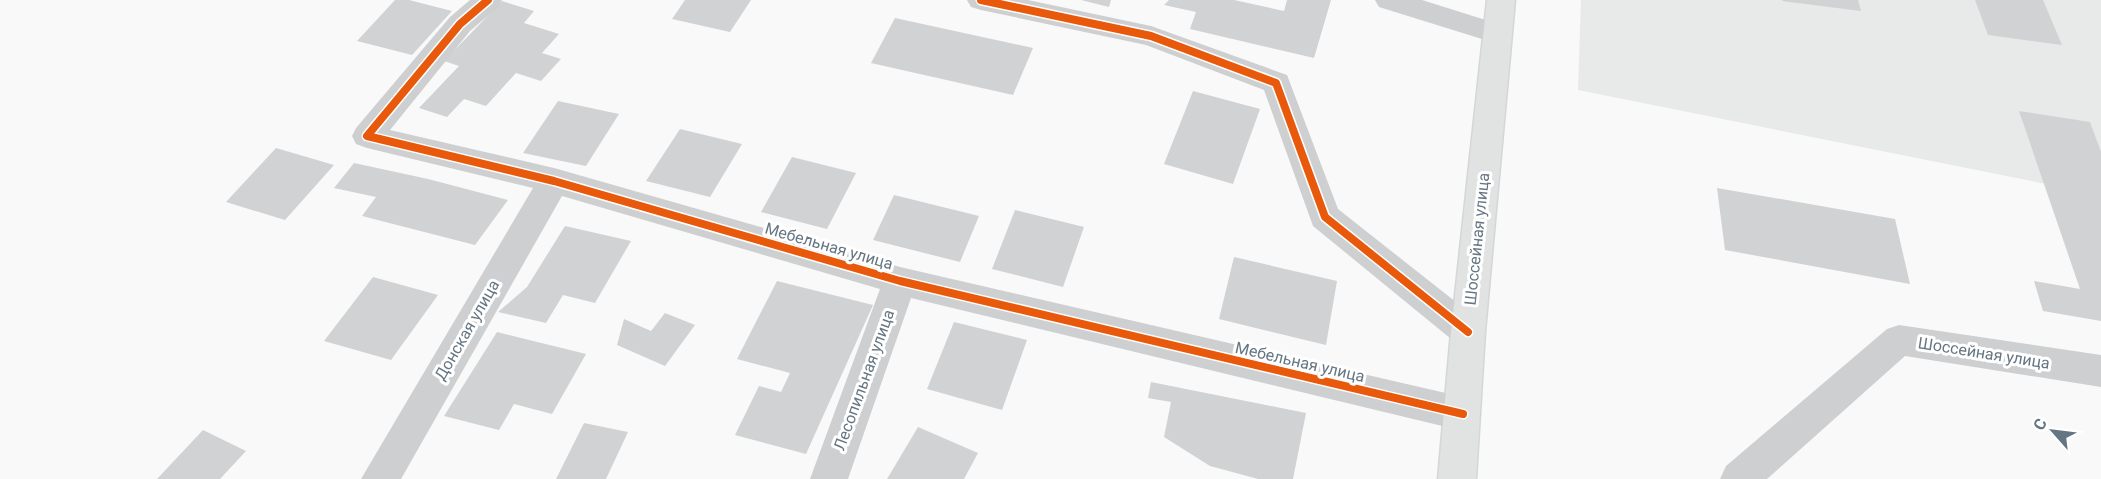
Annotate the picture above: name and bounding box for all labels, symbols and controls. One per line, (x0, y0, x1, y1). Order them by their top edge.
street label: Шоссейная улица (1461, 172, 1493, 306)
street label: Мебельная улица (763, 219, 895, 273)
street label: Донская улица (431, 276, 503, 384)
street label: Лесопильная улица (830, 307, 898, 453)
street label: Шоссейная улица (1917, 333, 2051, 373)
street label: Мебельная улица (1233, 338, 1367, 386)
north arrow (2023, 401, 2083, 461)
text: С (2029, 415, 2051, 433)

